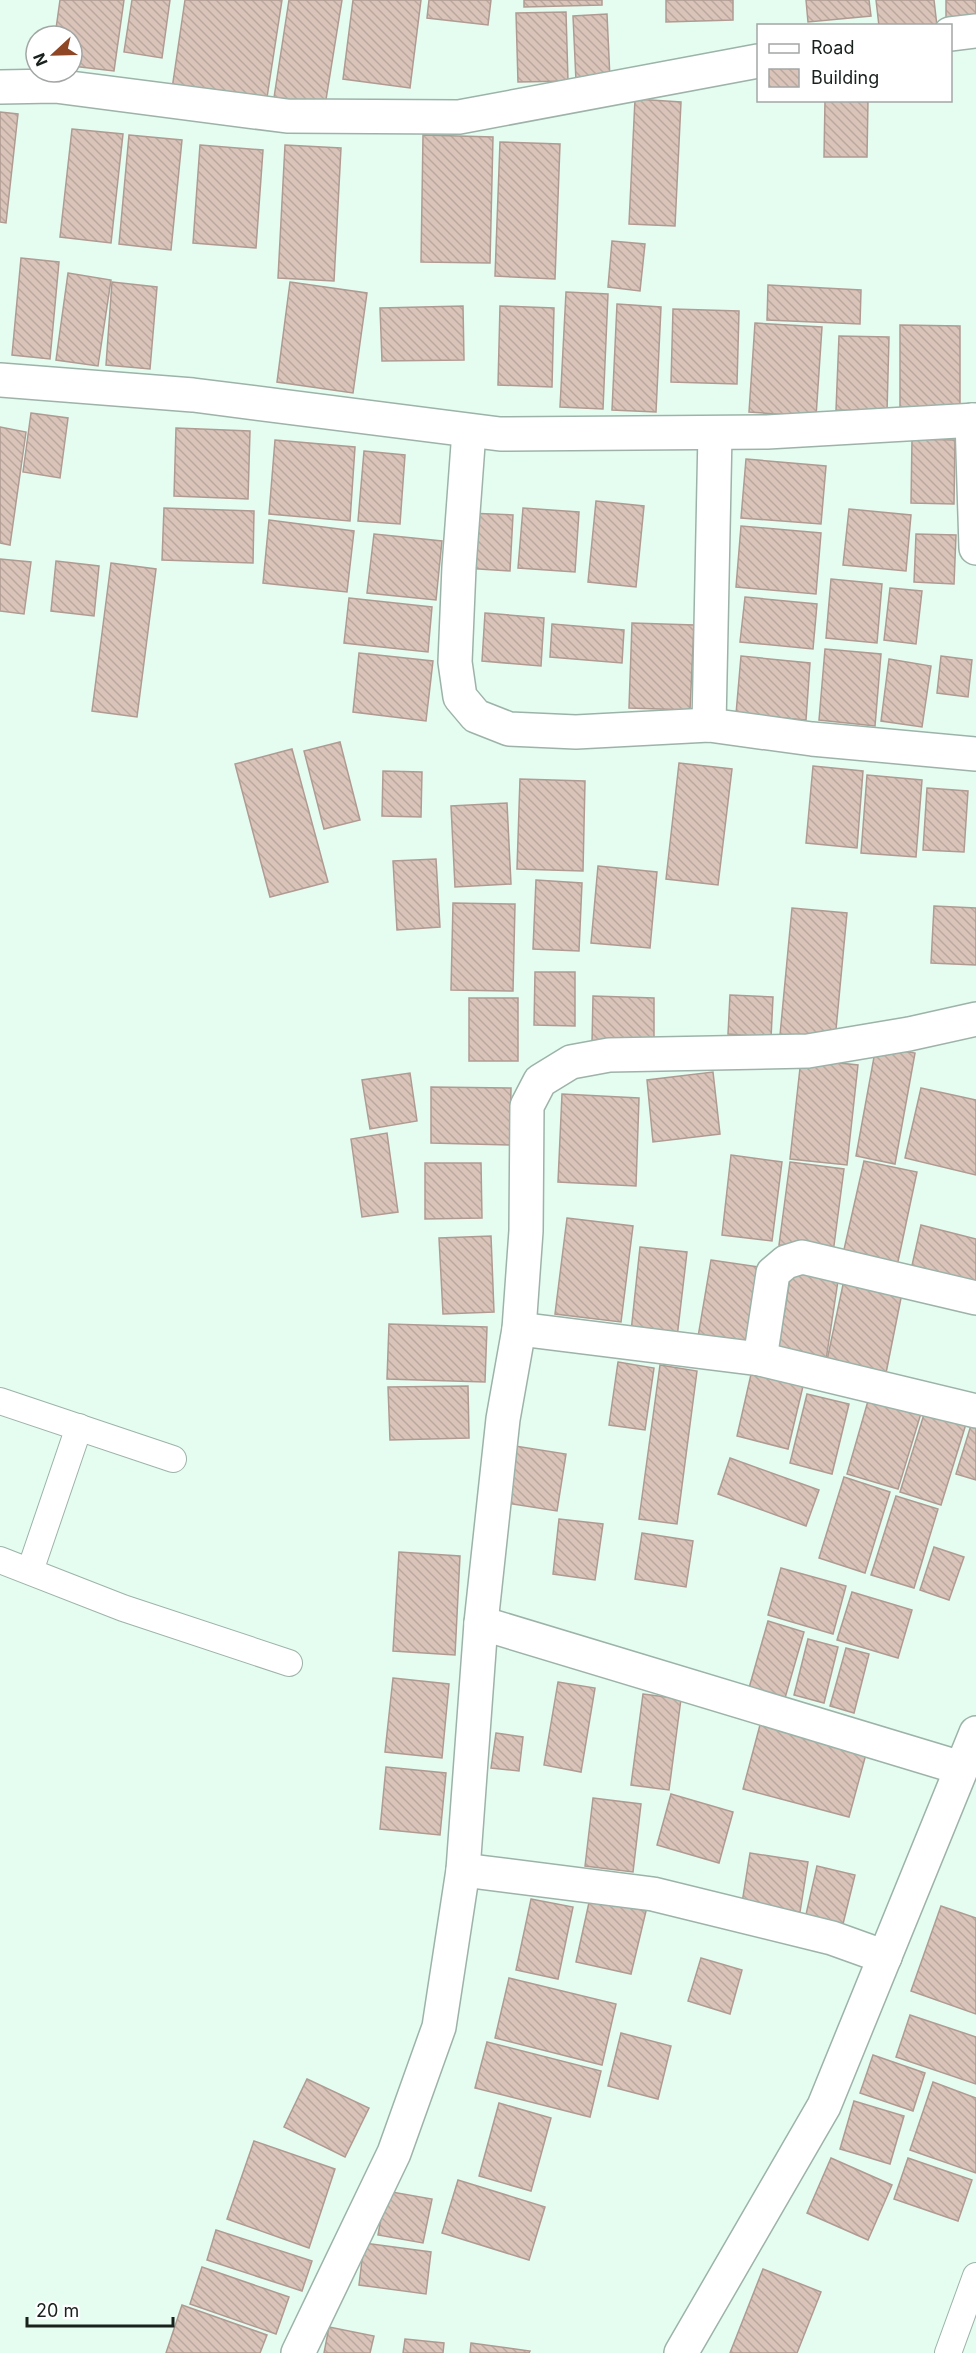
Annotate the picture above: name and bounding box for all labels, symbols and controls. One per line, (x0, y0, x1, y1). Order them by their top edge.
north arrow (24, 24, 84, 84)
legend (757, 24, 952, 102)
text: Road (811, 37, 854, 58)
text: N (29, 50, 52, 69)
text: Building (811, 67, 879, 88)
scale bar (27, 2290, 172, 2328)
text: 20 m (36, 2300, 79, 2321)

